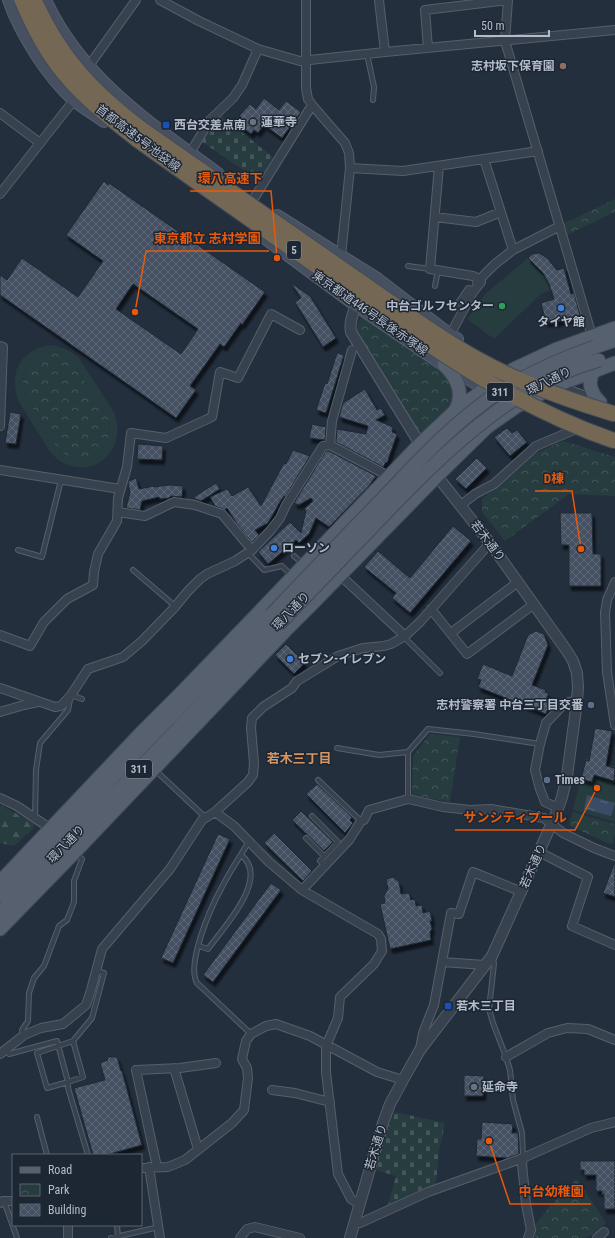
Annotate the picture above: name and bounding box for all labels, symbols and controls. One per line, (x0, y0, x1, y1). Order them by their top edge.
scale bar (475, 12, 549, 38)
text: 50 m (481, 19, 505, 33)
place label: 志村坂下保育園 (471, 59, 555, 73)
marker: 志村坂下保育園 (558, 61, 568, 71)
street label: 首都高速5号池袋線 (93, 102, 183, 174)
place label: 蓮華寺 (261, 115, 297, 129)
marker: 蓮華寺 (248, 117, 258, 127)
place label: 西台交差点南 (174, 118, 246, 132)
marker: 西台交差点南 (161, 120, 171, 130)
callout: 環八高速下 (190, 166, 271, 191)
text: 環八高速下 (197, 171, 263, 186)
callout: 東京都立 志村学園 (146, 226, 269, 251)
text: 東京都立 志村学園 (154, 231, 261, 246)
road number: 5 (287, 241, 301, 259)
street label: 東京都道446号長後赤塚線 (310, 268, 430, 358)
place label: 中台ゴルフセンター (386, 299, 494, 313)
marker: 中台ゴルフセンター (497, 301, 507, 311)
marker: タイヤ館 (556, 303, 566, 313)
place label: タイヤ館 (537, 315, 585, 329)
street label: 環八通り (524, 364, 574, 398)
road number: 311 (487, 383, 513, 401)
callout: D棟 (535, 466, 572, 491)
text: D棟 (544, 471, 564, 486)
street label: 若木通り (468, 518, 508, 564)
place label: ローソン (282, 541, 330, 555)
marker: ローソン (269, 543, 279, 553)
street label: 環八通り (269, 589, 313, 633)
place label: セブン-イレブン (298, 652, 386, 666)
marker: セブン-イレブン (285, 654, 295, 664)
place label: 志村警察署 中台三丁目交番 (436, 698, 584, 712)
marker: 志村警察署 中台三丁目交番 (586, 700, 596, 710)
district label: 若木三丁目 (266, 751, 332, 766)
road number: 311 (126, 760, 152, 778)
place label: Times (555, 773, 585, 787)
marker: Times (542, 775, 552, 785)
callout: サンシティプール (455, 805, 575, 830)
text: サンシティプール (463, 810, 567, 825)
street label: 環八通り (44, 822, 88, 866)
street label: 若木通り (517, 841, 549, 891)
place label: 若木三丁目 (456, 999, 516, 1013)
marker: 若木三丁目 (443, 1001, 453, 1011)
place label: 延命寺 (482, 1080, 518, 1094)
marker: 延命寺 (469, 1082, 479, 1092)
street label: 若木通り (362, 1122, 390, 1172)
legend (12, 1154, 142, 1226)
text: Road (48, 1163, 72, 1177)
callout: 中台幼稚園 (510, 1179, 591, 1204)
text: Park (48, 1183, 70, 1197)
text: 中台幼稚園 (518, 1184, 584, 1199)
text: Building (48, 1203, 86, 1217)

